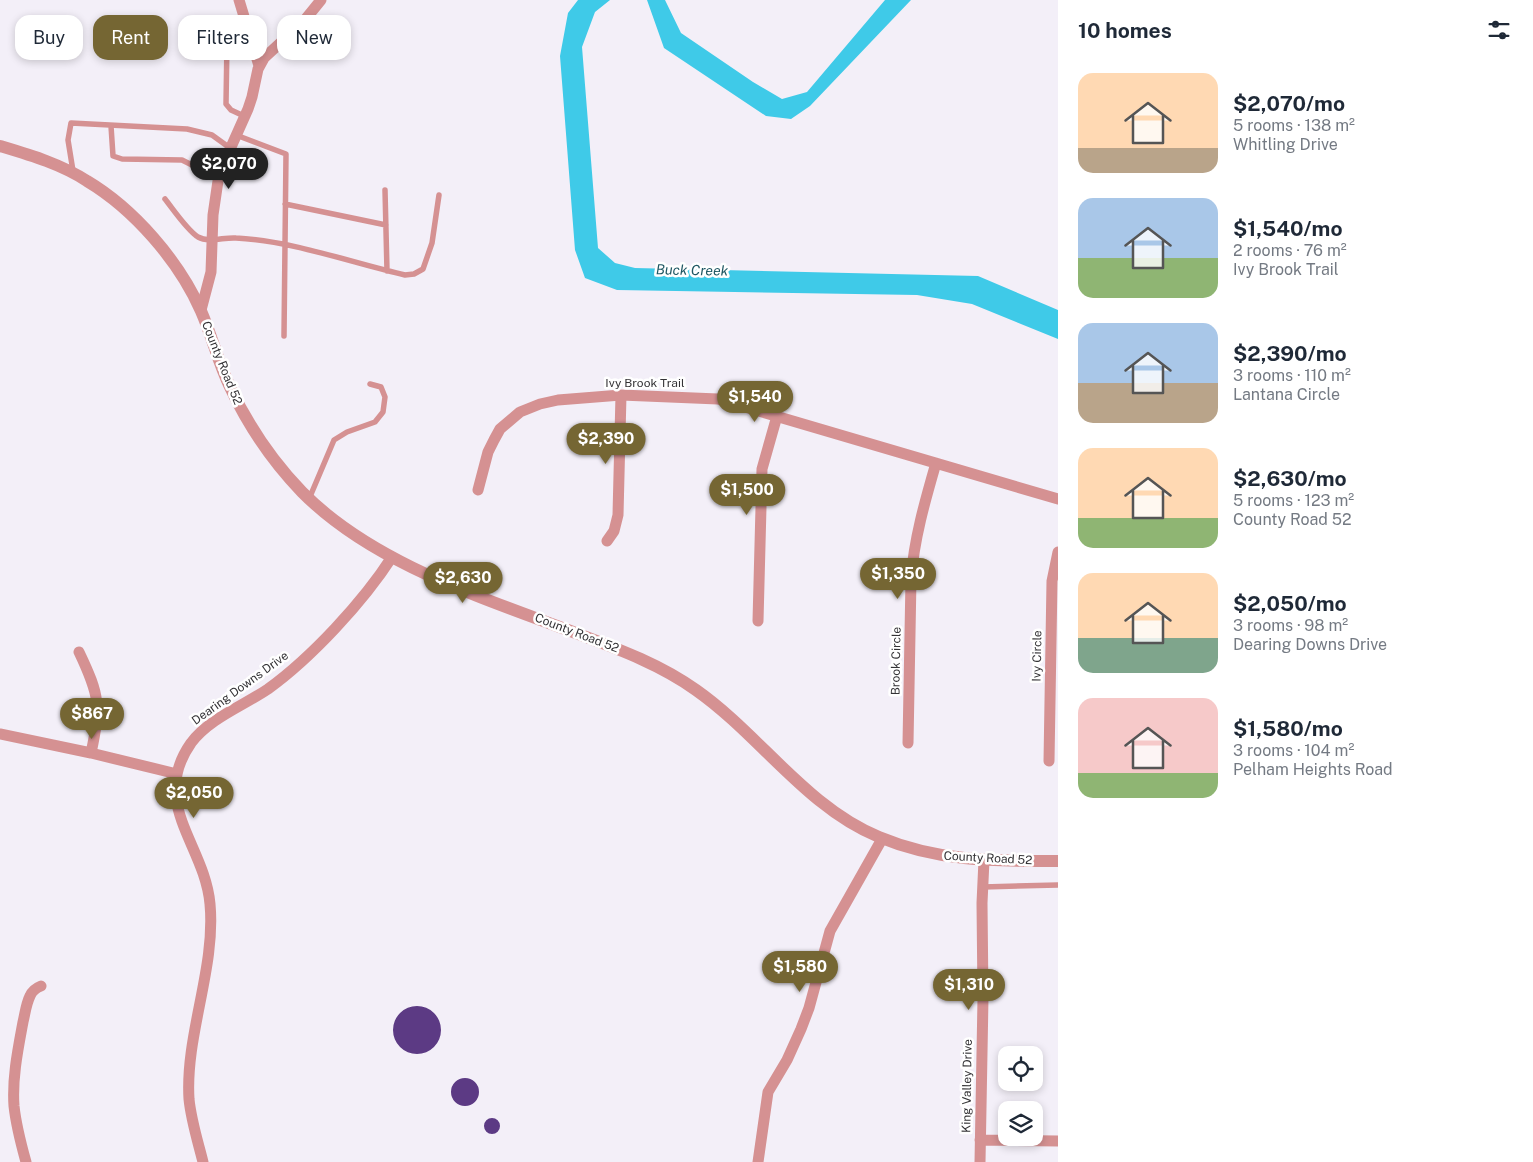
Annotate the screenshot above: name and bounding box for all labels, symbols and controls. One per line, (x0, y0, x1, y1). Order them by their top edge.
chip: Buy (15, 15, 83, 60)
chip: Rent (93, 15, 168, 60)
chip: Filters (178, 15, 267, 60)
chip: New (277, 15, 351, 60)
icon: filters (1485, 16, 1513, 44)
text: 10 homes (1078, 18, 1172, 43)
text: $2,070/mo (1233, 91, 1345, 116)
icon: home (1118, 93, 1178, 153)
text: 5 rooms · 138 m² (1233, 116, 1355, 135)
text: Whitling Drive (1233, 135, 1338, 154)
pin: $2,070 (188, 148, 270, 190)
text: $2,070 (201, 154, 257, 173)
text: $1,540/mo (1233, 216, 1342, 241)
icon: home (1118, 218, 1178, 278)
text: 2 rooms · 76 m² (1233, 241, 1347, 260)
text: Ivy Brook Trail (1233, 260, 1339, 279)
water label: Buck Creek (656, 261, 729, 279)
street label: County Road 52 (199, 319, 245, 407)
text: $2,390/mo (1233, 341, 1347, 366)
icon: home (1118, 343, 1178, 403)
text: 3 rooms · 110 m² (1233, 366, 1351, 385)
street label: Ivy Brook Trail (605, 376, 685, 390)
pin: $1,540 (714, 380, 796, 423)
text: Lantana Circle (1233, 385, 1340, 404)
text: $1,540 (728, 387, 782, 406)
pin: $2,390 (565, 422, 647, 465)
text: $2,390 (578, 429, 634, 448)
text: $2,630/mo (1233, 466, 1347, 491)
icon: home (1118, 468, 1178, 528)
pin: $1,500 (706, 474, 788, 516)
text: $1,500 (720, 480, 774, 499)
text: 5 rooms · 123 m² (1233, 491, 1354, 510)
text: County Road 52 (1233, 510, 1351, 529)
pin: $1,350 (857, 558, 939, 600)
pin: $2,630 (422, 562, 504, 604)
text: $1,350 (871, 564, 925, 583)
text: $2,630 (435, 568, 491, 587)
text: $2,050/mo (1233, 591, 1347, 616)
icon: home (1118, 593, 1178, 653)
street label: County Road 52 (533, 611, 621, 655)
text: 3 rooms · 98 m² (1233, 616, 1348, 635)
street label: Brook Circle (888, 627, 904, 695)
street label: Ivy Circle (1030, 630, 1044, 682)
text: Dearing Downs Drive (1233, 635, 1387, 654)
street label: Dearing Downs Drive (189, 648, 291, 728)
pin: $867 (62, 698, 122, 740)
text: $867 (71, 704, 113, 723)
text: $1,580/mo (1233, 716, 1343, 741)
icon: home (1118, 718, 1178, 778)
text: 3 rooms · 104 m² (1233, 741, 1354, 760)
text: Pelham Heights Road (1233, 760, 1393, 779)
pin: $2,050 (153, 776, 235, 819)
text: $2,050 (166, 783, 222, 802)
street label: County Road 52 (943, 849, 1033, 867)
pin: $1,580 (759, 950, 841, 993)
text: $1,580 (773, 957, 827, 976)
pin: $1,310 (928, 968, 1010, 1011)
text: $1,310 (944, 975, 994, 994)
street label: King Valley Drive (959, 1039, 975, 1133)
map controls (998, 1046, 1043, 1146)
button: locate (998, 1046, 1043, 1091)
button: layers (998, 1101, 1043, 1146)

